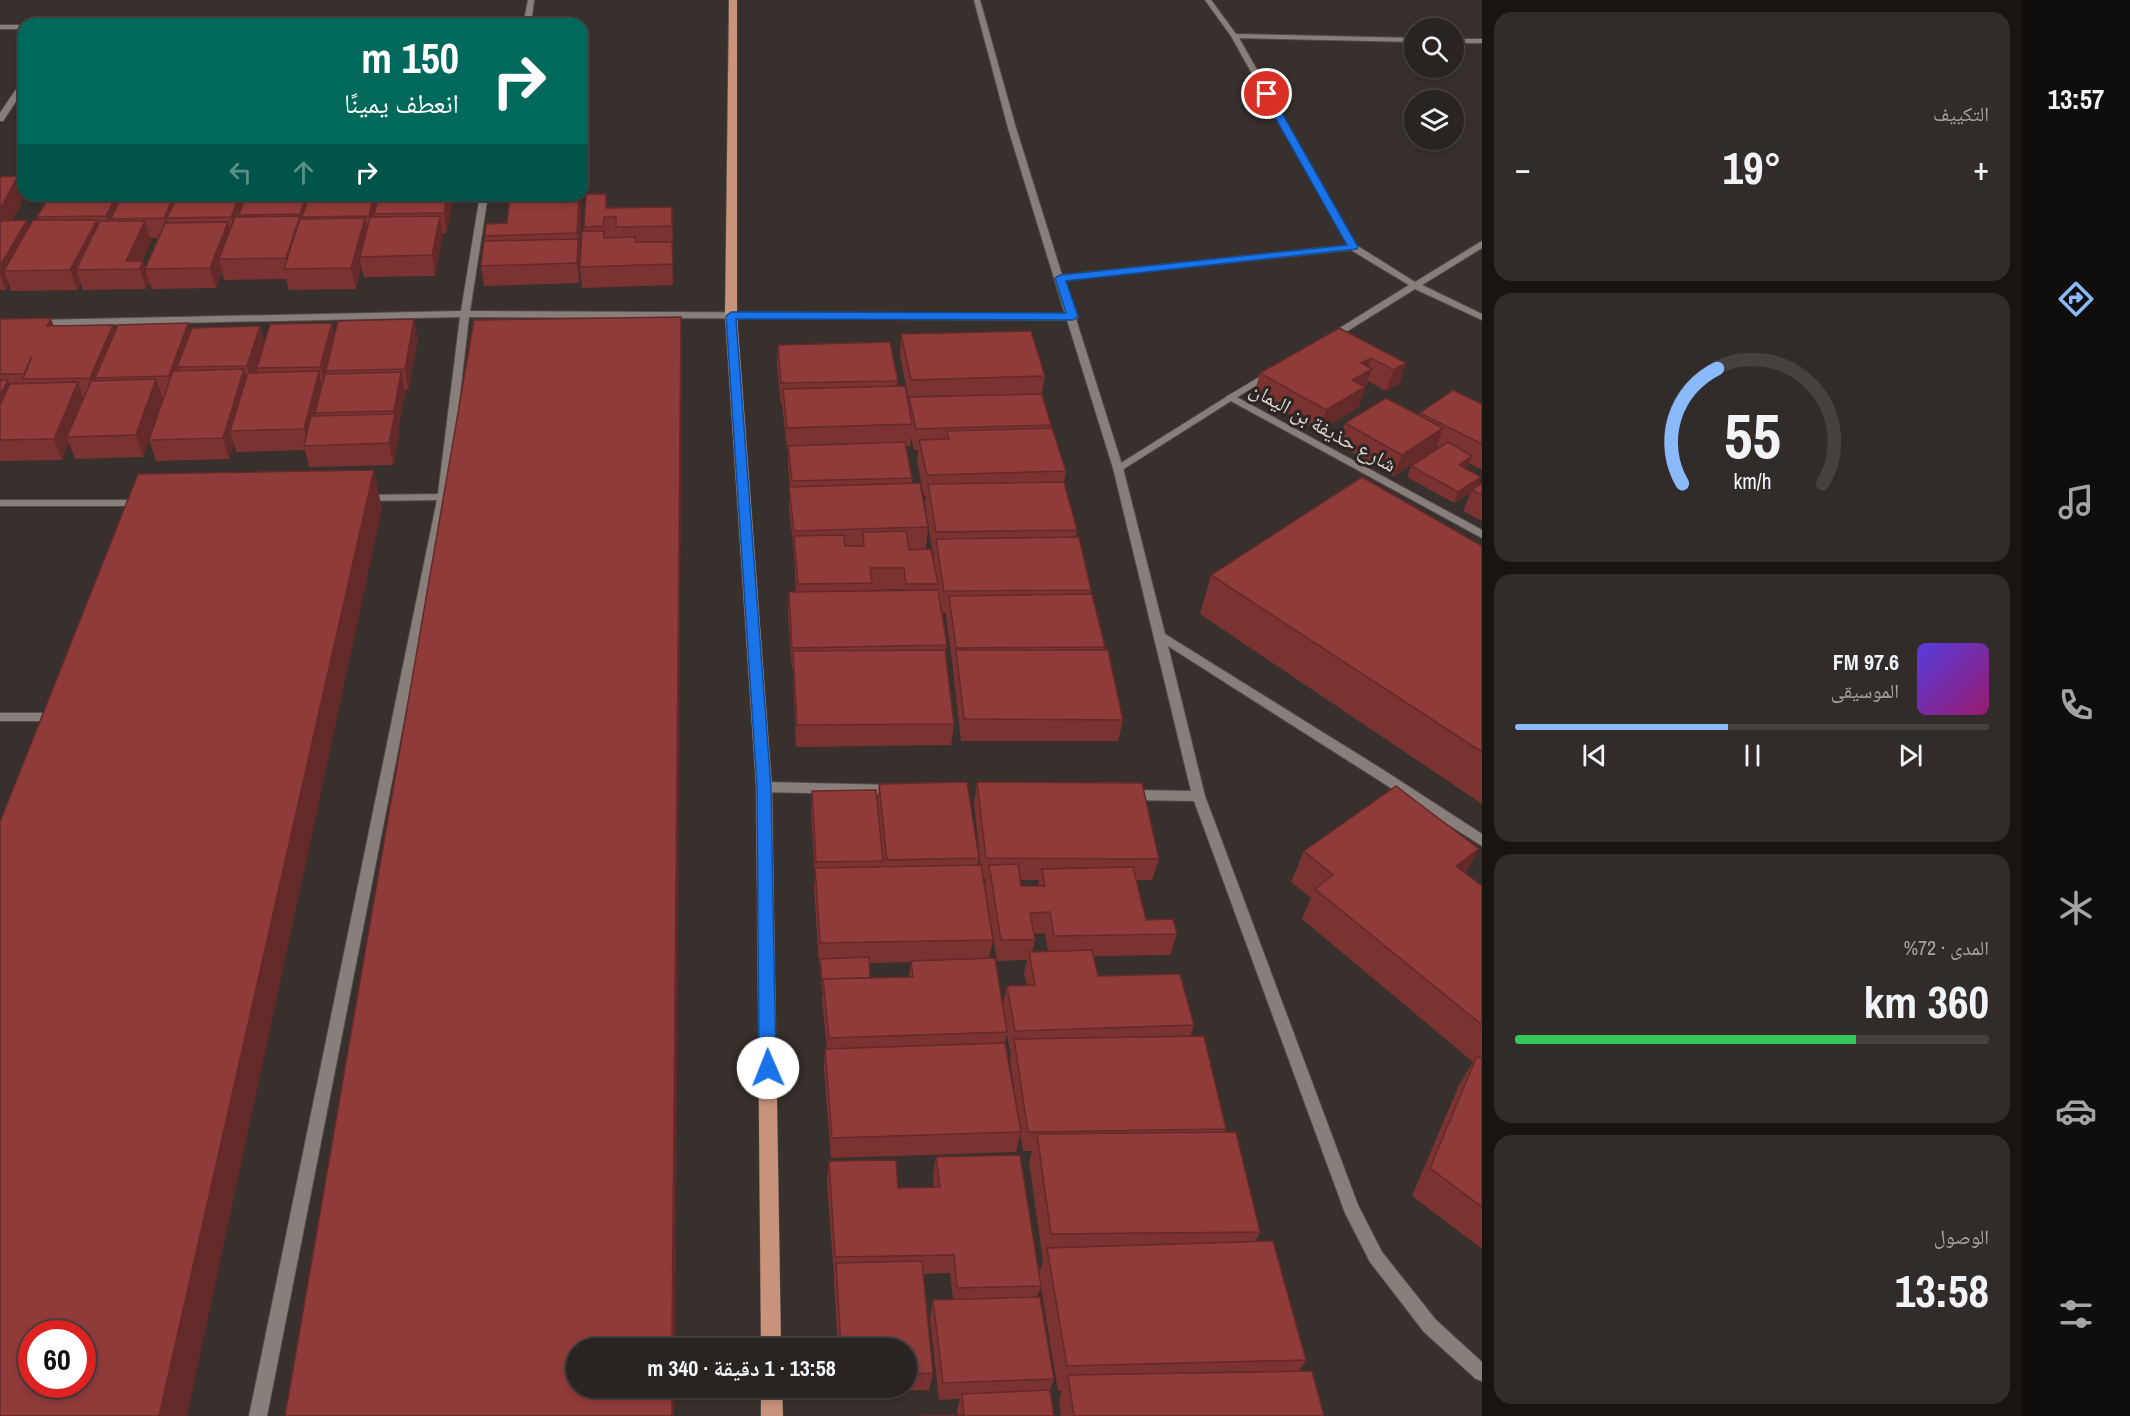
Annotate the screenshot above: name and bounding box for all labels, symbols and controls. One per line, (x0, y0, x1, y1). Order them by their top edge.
map controls (1404, 18, 1464, 150)
button: search (1404, 18, 1464, 78)
text: 150 m (361, 30, 459, 86)
icon: right (480, 42, 558, 120)
pin (1241, 68, 1292, 119)
icon: arrive (1250, 77, 1283, 110)
text: 13:57 (2048, 81, 2104, 117)
text: انعطف يمينًا (344, 85, 459, 121)
button: layers (1404, 90, 1464, 150)
text: التكييف (1933, 100, 1989, 127)
text: 19° (1722, 137, 1782, 198)
text: − (1515, 146, 1531, 190)
text: + (1973, 146, 1989, 190)
icon: left (224, 156, 257, 189)
icon: ahead (287, 156, 320, 189)
icon: right (350, 156, 383, 189)
icon: directions (2055, 278, 2097, 320)
street label: شارع حذيفة بن اليمان (1245, 374, 1402, 479)
text: 55 (1724, 393, 1780, 477)
text: km/h (1733, 468, 1771, 497)
icon: music (2055, 481, 2097, 523)
text: 97.6 FM (1833, 647, 1899, 677)
text: الموسيقى (1831, 677, 1899, 704)
icon: phone (2055, 684, 2097, 726)
icon: previous (1578, 739, 1611, 772)
icon: pause (1736, 739, 1769, 772)
icon: next (1894, 739, 1927, 772)
icon: climate (2055, 887, 2097, 929)
text: المدى · 72% (1903, 934, 1989, 961)
text: 360 km (1864, 971, 1989, 1032)
position arrow (736, 1036, 800, 1100)
icon: car (2055, 1090, 2097, 1132)
text: الوصول (1934, 1223, 1989, 1250)
text: 13:58 (1895, 1260, 1989, 1321)
icon: filters (2055, 1293, 2097, 1335)
speed limit sign: 60 (18, 1320, 96, 1398)
text: 13:58 · 1 دقيقة · 340 m (647, 1353, 836, 1383)

